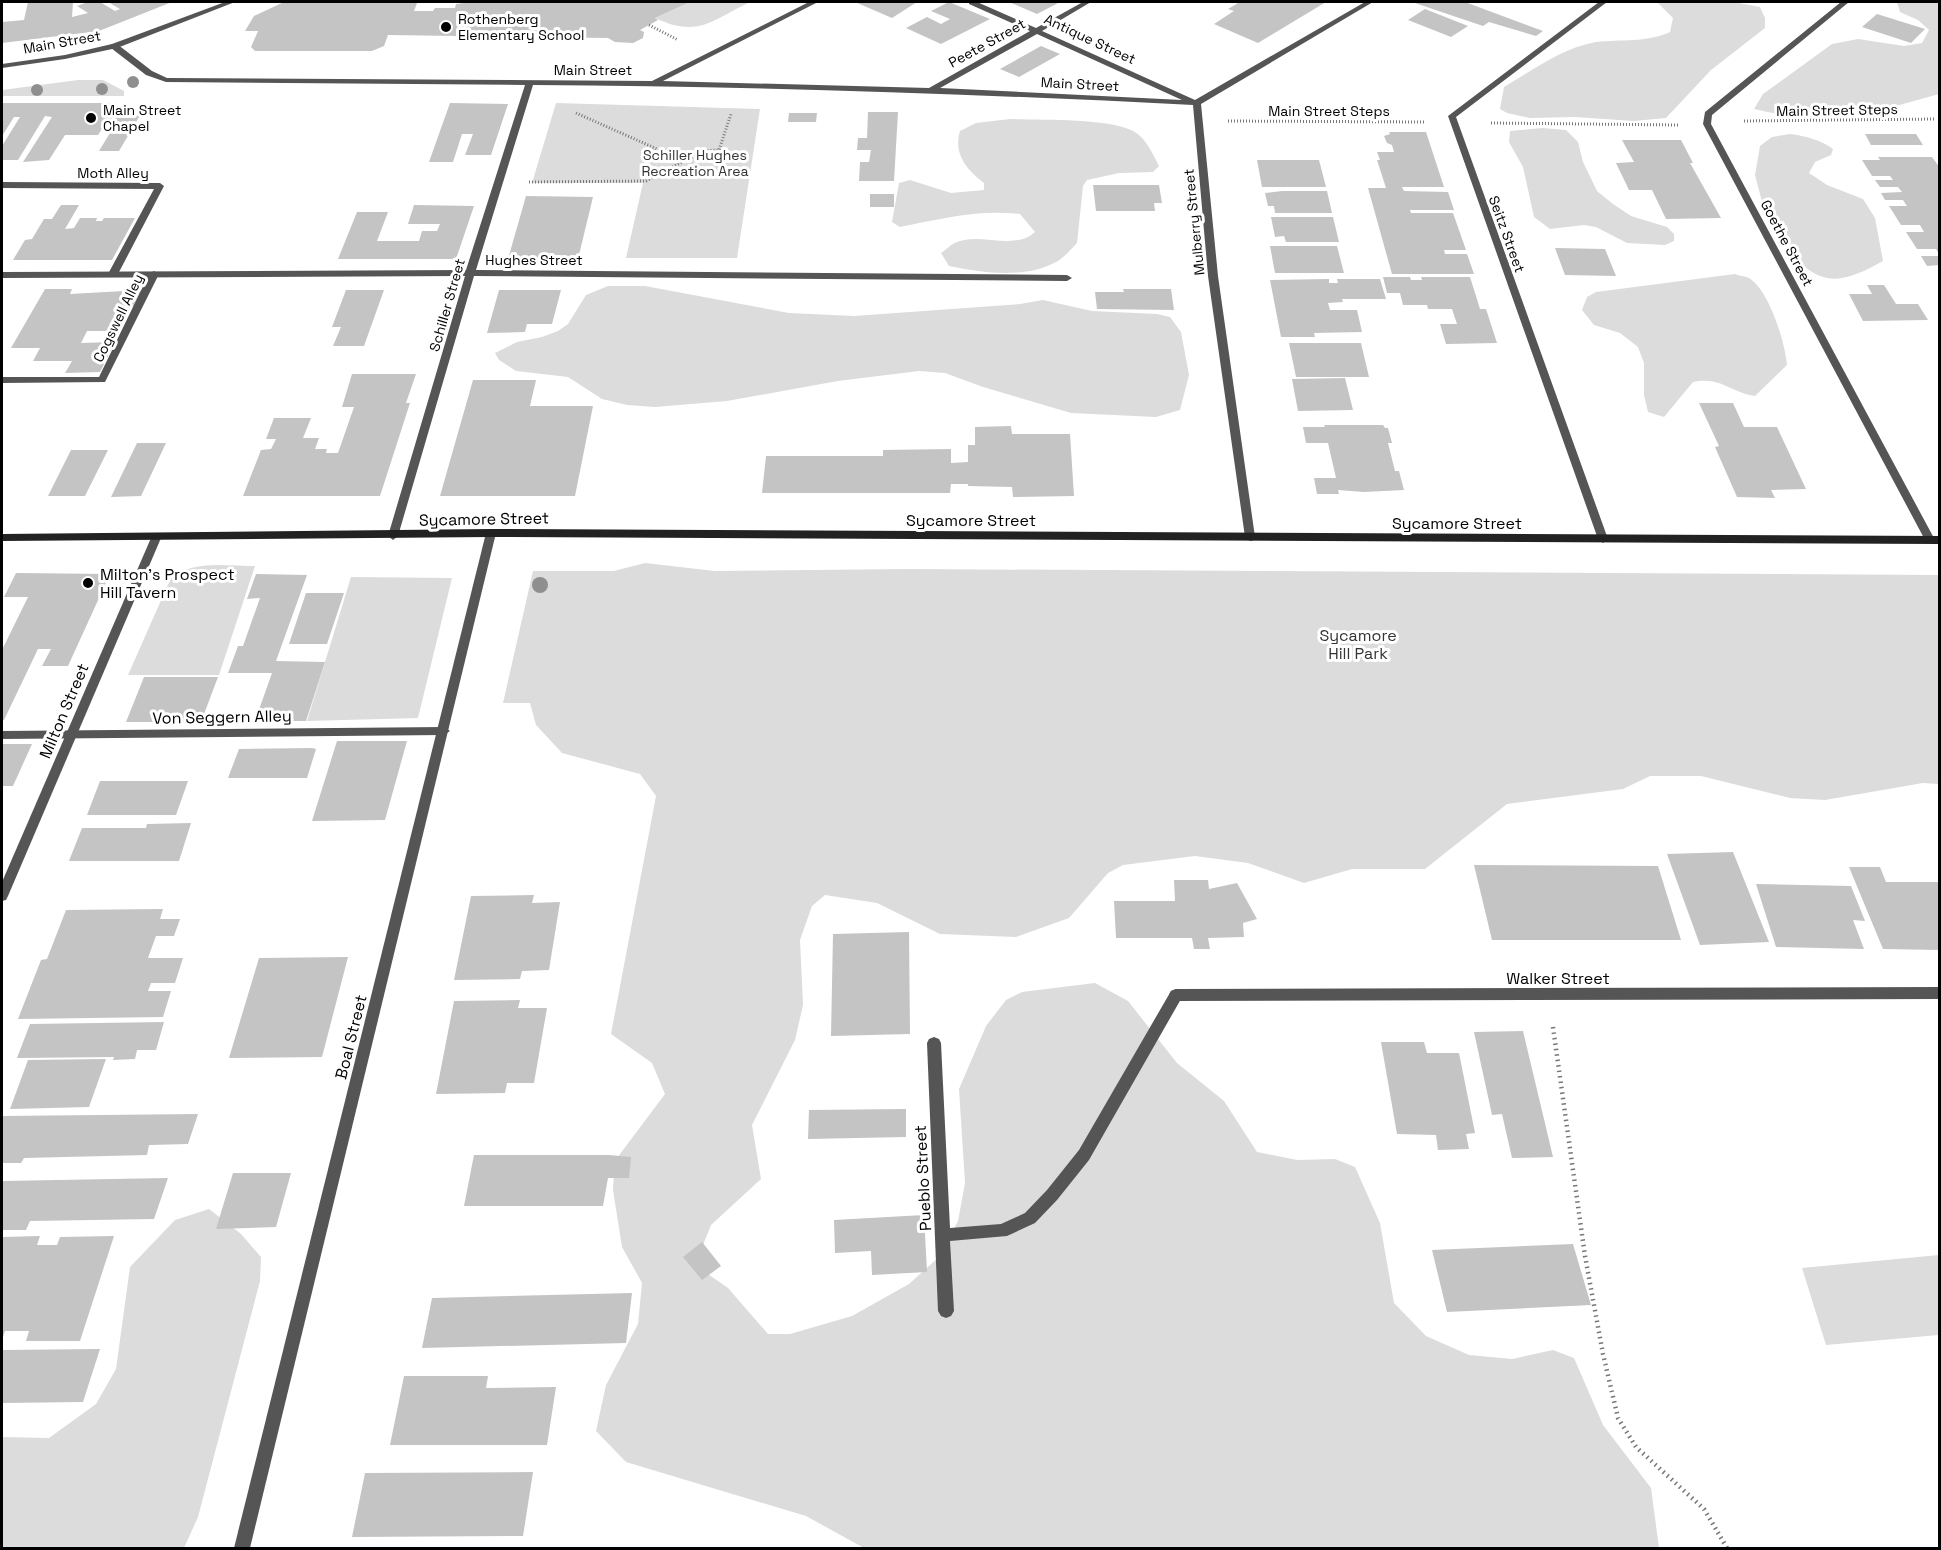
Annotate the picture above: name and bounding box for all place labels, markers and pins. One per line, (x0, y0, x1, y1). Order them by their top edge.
place label: Rothenberg Elementary School (458, 10, 584, 44)
marker: Rothenberg Elementary School (439, 20, 453, 34)
place label: Main Street Chapel (103, 101, 182, 135)
marker: Main Street Chapel (84, 111, 98, 125)
place label: Milton's Prospect Hill Tavern (100, 564, 235, 603)
marker: Milton's Prospect Hill Tavern (81, 576, 95, 590)

